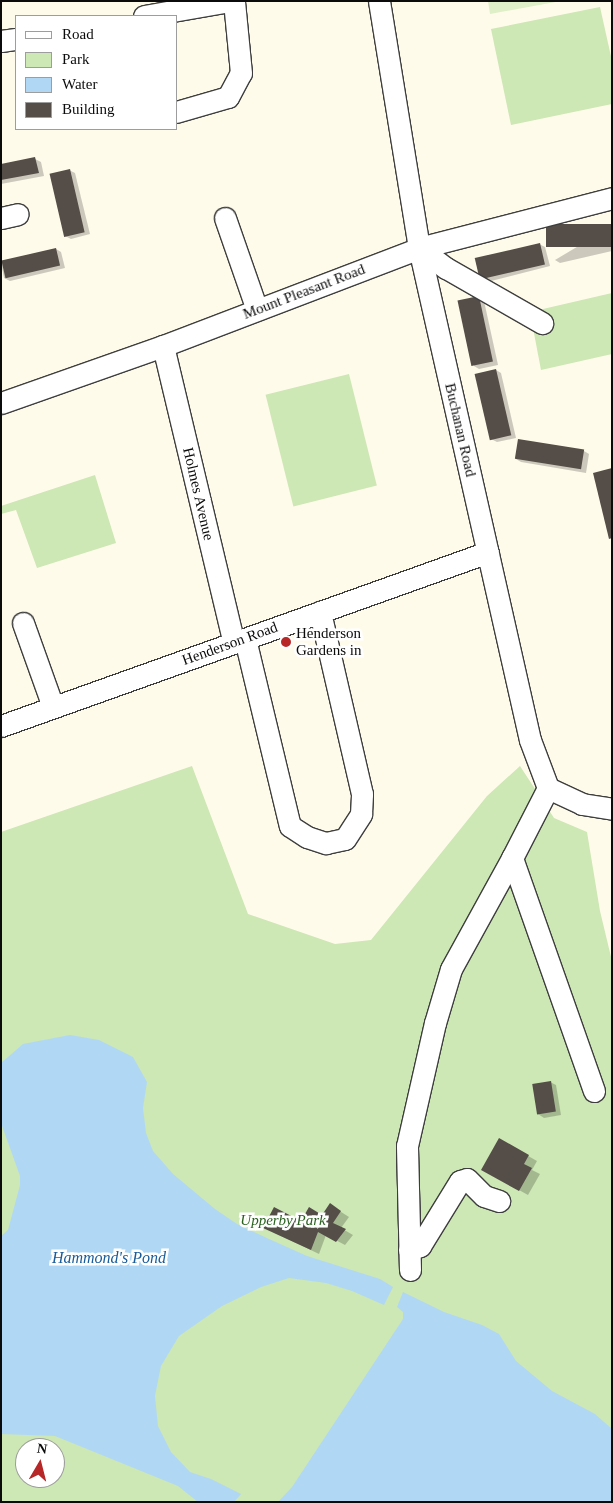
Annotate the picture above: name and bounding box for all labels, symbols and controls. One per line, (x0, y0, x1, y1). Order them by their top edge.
legend (15, 15, 178, 130)
text: Road (62, 26, 94, 42)
text: Park (62, 51, 90, 67)
text: Water (62, 76, 97, 92)
text: Building (62, 101, 115, 117)
street label: Mount Pleasant Road (240, 260, 368, 324)
street label: Buchanan Road (441, 382, 479, 478)
street label: Holmes Avenue (178, 445, 218, 543)
street label: Henderson Road (180, 618, 280, 670)
place label: Henderson Gardens in (296, 624, 361, 659)
marker: Henderson Gardens in (280, 636, 292, 648)
park label: Upperby Park (240, 1212, 326, 1230)
water label: Hammond's Pond (52, 1248, 166, 1268)
north arrow (15, 1438, 65, 1488)
text: N (36, 1441, 48, 1457)

